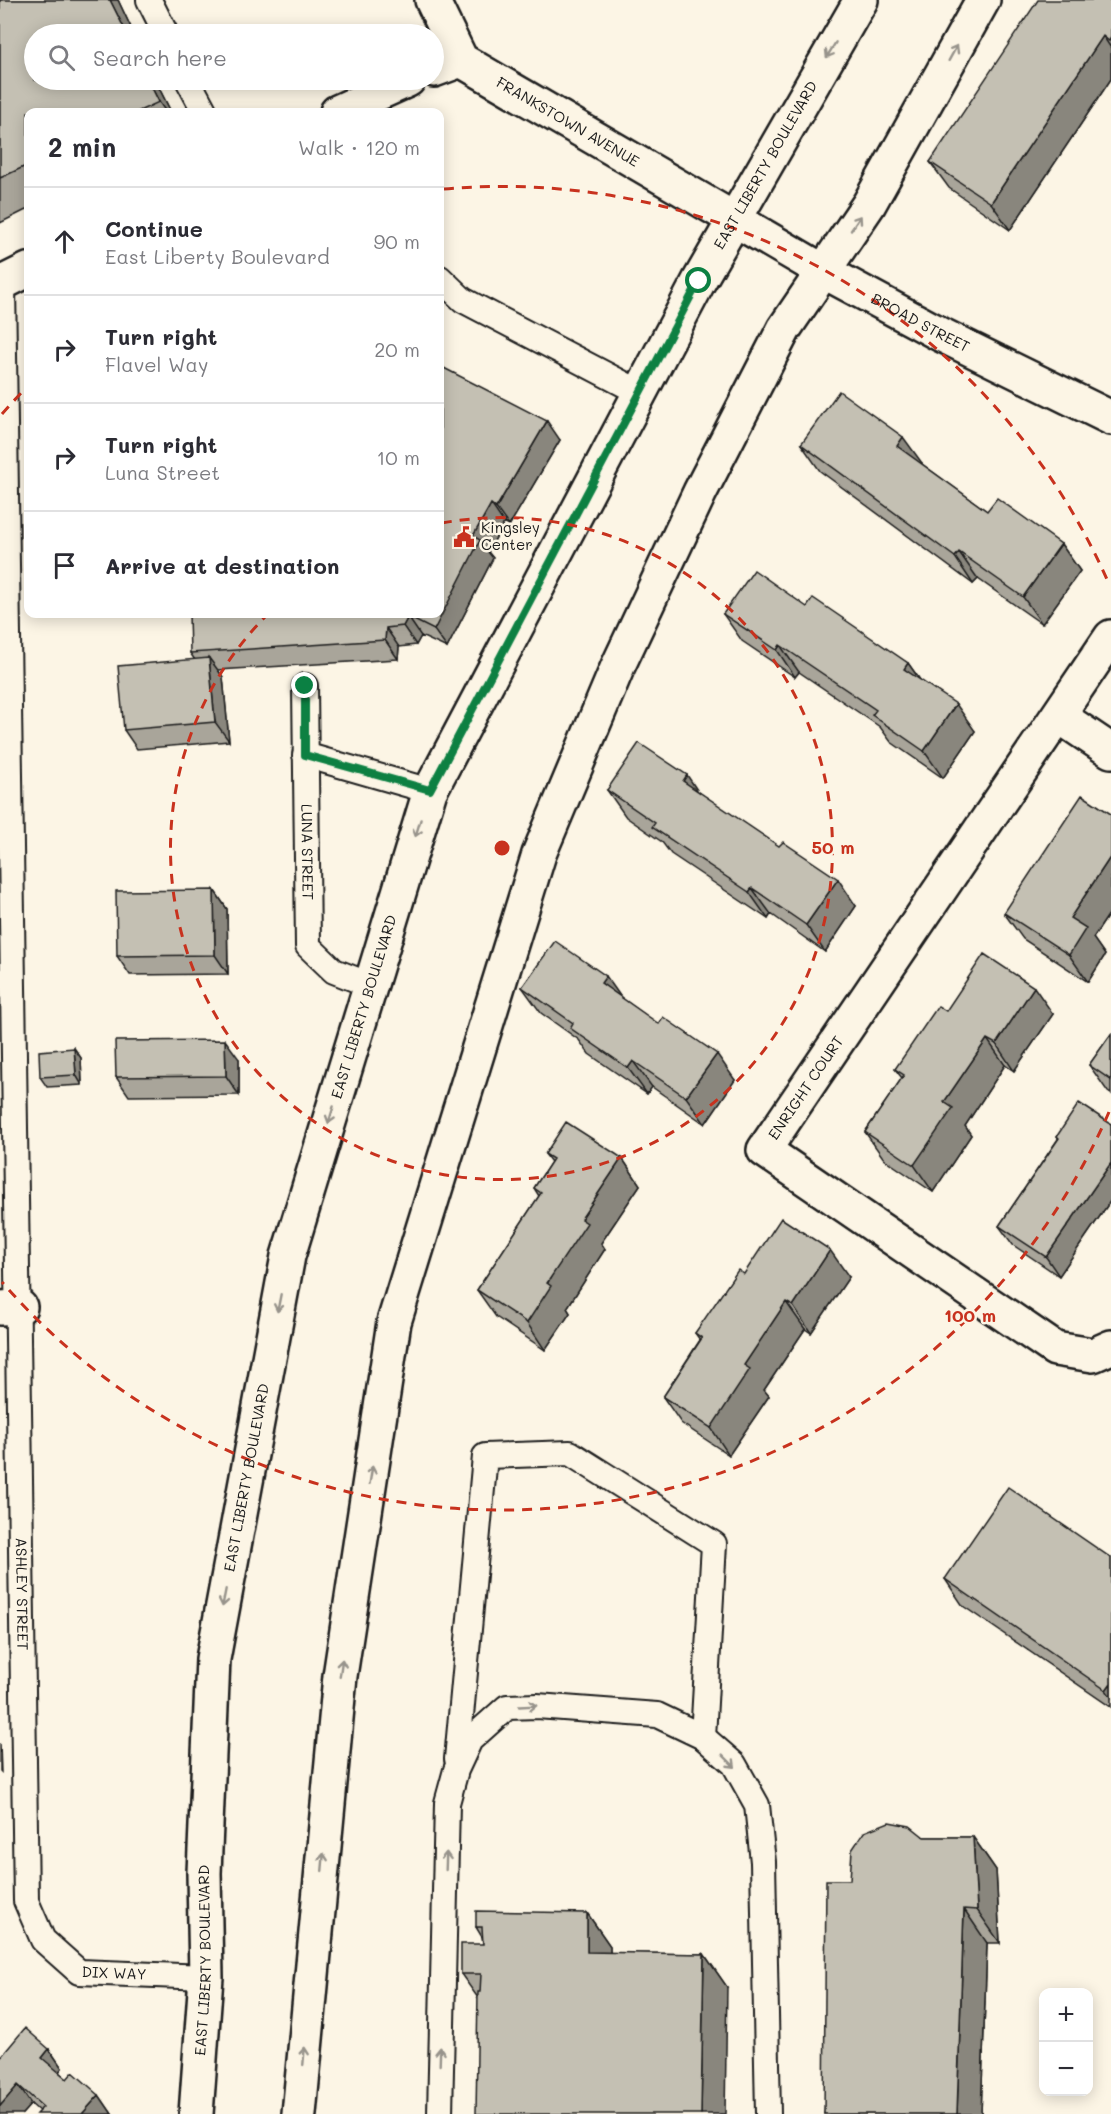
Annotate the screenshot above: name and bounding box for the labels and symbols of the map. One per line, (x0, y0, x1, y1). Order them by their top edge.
one-way arrow (825, 41, 837, 58)
one-way arrow (948, 45, 959, 63)
street label: FRANKSTOWN AVENUE (493, 72, 644, 171)
street label: EAST LIBERTY BOULEVARD (709, 77, 821, 252)
one-way arrow (850, 215, 862, 231)
route start (685, 267, 711, 293)
street label: BROAD STREET (868, 288, 973, 356)
place label: Kingsley Center (481, 517, 540, 554)
public building icon: Kingsley Center (452, 525, 476, 549)
route end (291, 672, 317, 698)
street label: LUNA STREET (297, 804, 318, 900)
one-way arrow (412, 818, 423, 837)
text: 50 m (812, 835, 854, 859)
centre of rings (492, 838, 512, 858)
street label: EAST LIBERTY BOULEVARD (326, 912, 401, 1101)
street label: ENRIGHT COURT (763, 1032, 847, 1143)
one-way arrow (325, 1105, 336, 1124)
one-way arrow (273, 1293, 284, 1312)
text: 100 m (944, 1303, 996, 1327)
street label: EAST LIBERTY BOULEVARD (218, 1382, 273, 1573)
one-way arrow (365, 1465, 376, 1485)
street label: ASHLEY STREET (12, 1537, 33, 1650)
one-way arrow (218, 1588, 229, 1607)
one-way arrow (336, 1658, 347, 1678)
one-way arrow (517, 1701, 537, 1712)
one-way arrow (722, 1753, 736, 1768)
one-way arrow (440, 1851, 451, 1871)
one-way arrow (318, 1852, 329, 1872)
street label: EAST LIBERTY BOULEVARD (189, 1864, 215, 2056)
street label: DIX WAY (81, 1961, 147, 1984)
one-way arrow (299, 2046, 310, 2066)
one-way arrow (435, 2046, 446, 2066)

